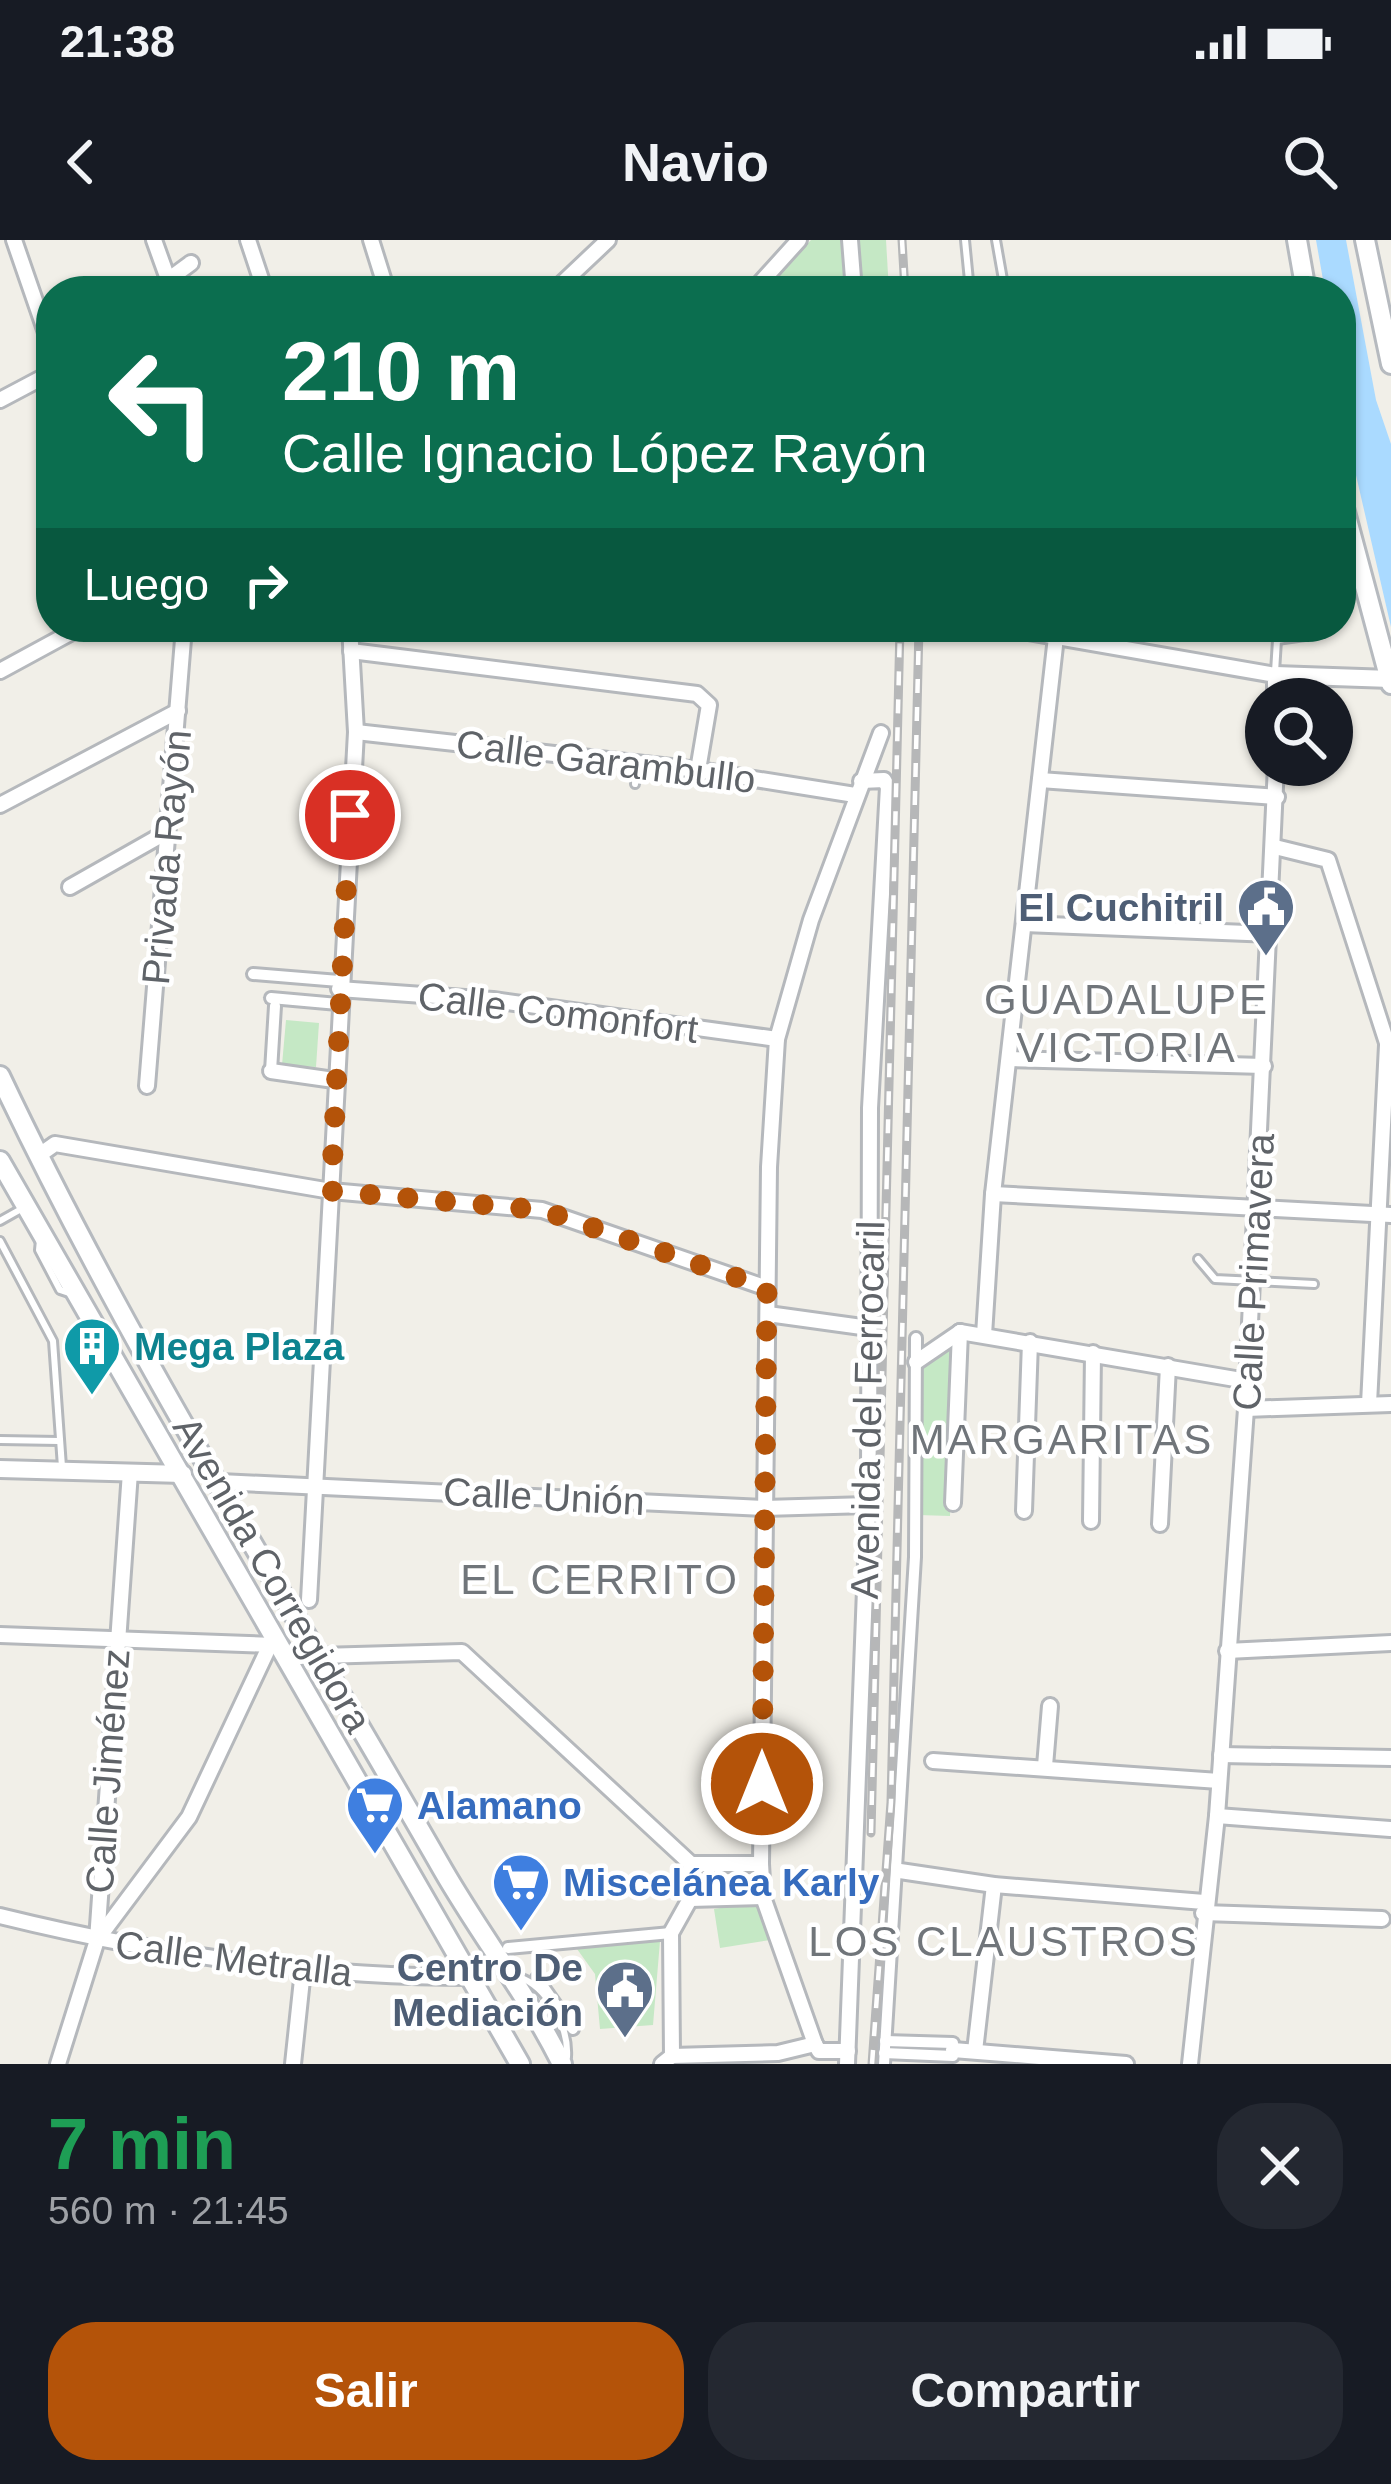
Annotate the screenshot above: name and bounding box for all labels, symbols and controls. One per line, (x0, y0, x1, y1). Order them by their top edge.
text: 21:38 (60, 16, 175, 67)
icon: back (48, 129, 114, 195)
icon: search (1277, 129, 1343, 195)
text: Navio (622, 132, 769, 192)
icon: left (84, 324, 240, 480)
text: 210 m (282, 324, 520, 418)
text: Calle Ignacio López Rayón (282, 423, 927, 483)
icon: right (233, 552, 299, 618)
text: Luego (84, 559, 209, 610)
map controls (1245, 678, 1353, 786)
button: search (1245, 678, 1353, 786)
street label: Calle Garambullo (454, 722, 758, 801)
street label: Privada Rayón (134, 728, 199, 986)
pin (299, 764, 401, 866)
icon: arrive (317, 782, 383, 848)
public building icon: El Cuchitril (1235, 876, 1297, 958)
place label: El Cuchitril (1018, 886, 1224, 929)
street label: Calle Comonfort (415, 974, 701, 1051)
district label: GUADALUPE VICTORIA (984, 976, 1270, 1071)
street label: Calle Primavera (1225, 1132, 1282, 1412)
street label: Avenida del Ferrocaril (843, 1220, 892, 1600)
building icon: Mega Plaza (61, 1315, 123, 1397)
place label: Mega Plaza (134, 1325, 345, 1368)
street label: Avenida Corregidora (165, 1409, 381, 1740)
district label: MARGARITAS (910, 1416, 1214, 1463)
street label: Calle Unión (442, 1470, 646, 1523)
district label: EL CERRITO (460, 1556, 740, 1603)
street label: Calle Jiménez (78, 1647, 137, 1895)
position arrow (699, 1721, 825, 1847)
supermarket icon: Alamano (344, 1774, 406, 1856)
place label: Alamano (417, 1784, 582, 1827)
supermarket icon: Miscelánea Karly (490, 1851, 552, 1933)
place label: Miscelánea Karly (563, 1861, 880, 1904)
district label: LOS CLAUSTROS (808, 1918, 1200, 1965)
street label: Calle Metralla (113, 1923, 355, 1994)
place label: Centro De Mediación (392, 1946, 583, 2034)
public building icon: Centro De Mediación (594, 1958, 656, 2040)
button: close (1217, 2103, 1343, 2229)
text: 7 min (48, 2104, 236, 2184)
text: 560 m · 21:45 (48, 2189, 289, 2232)
button: Salir (48, 2322, 684, 2460)
button: Compartir (708, 2322, 1343, 2460)

